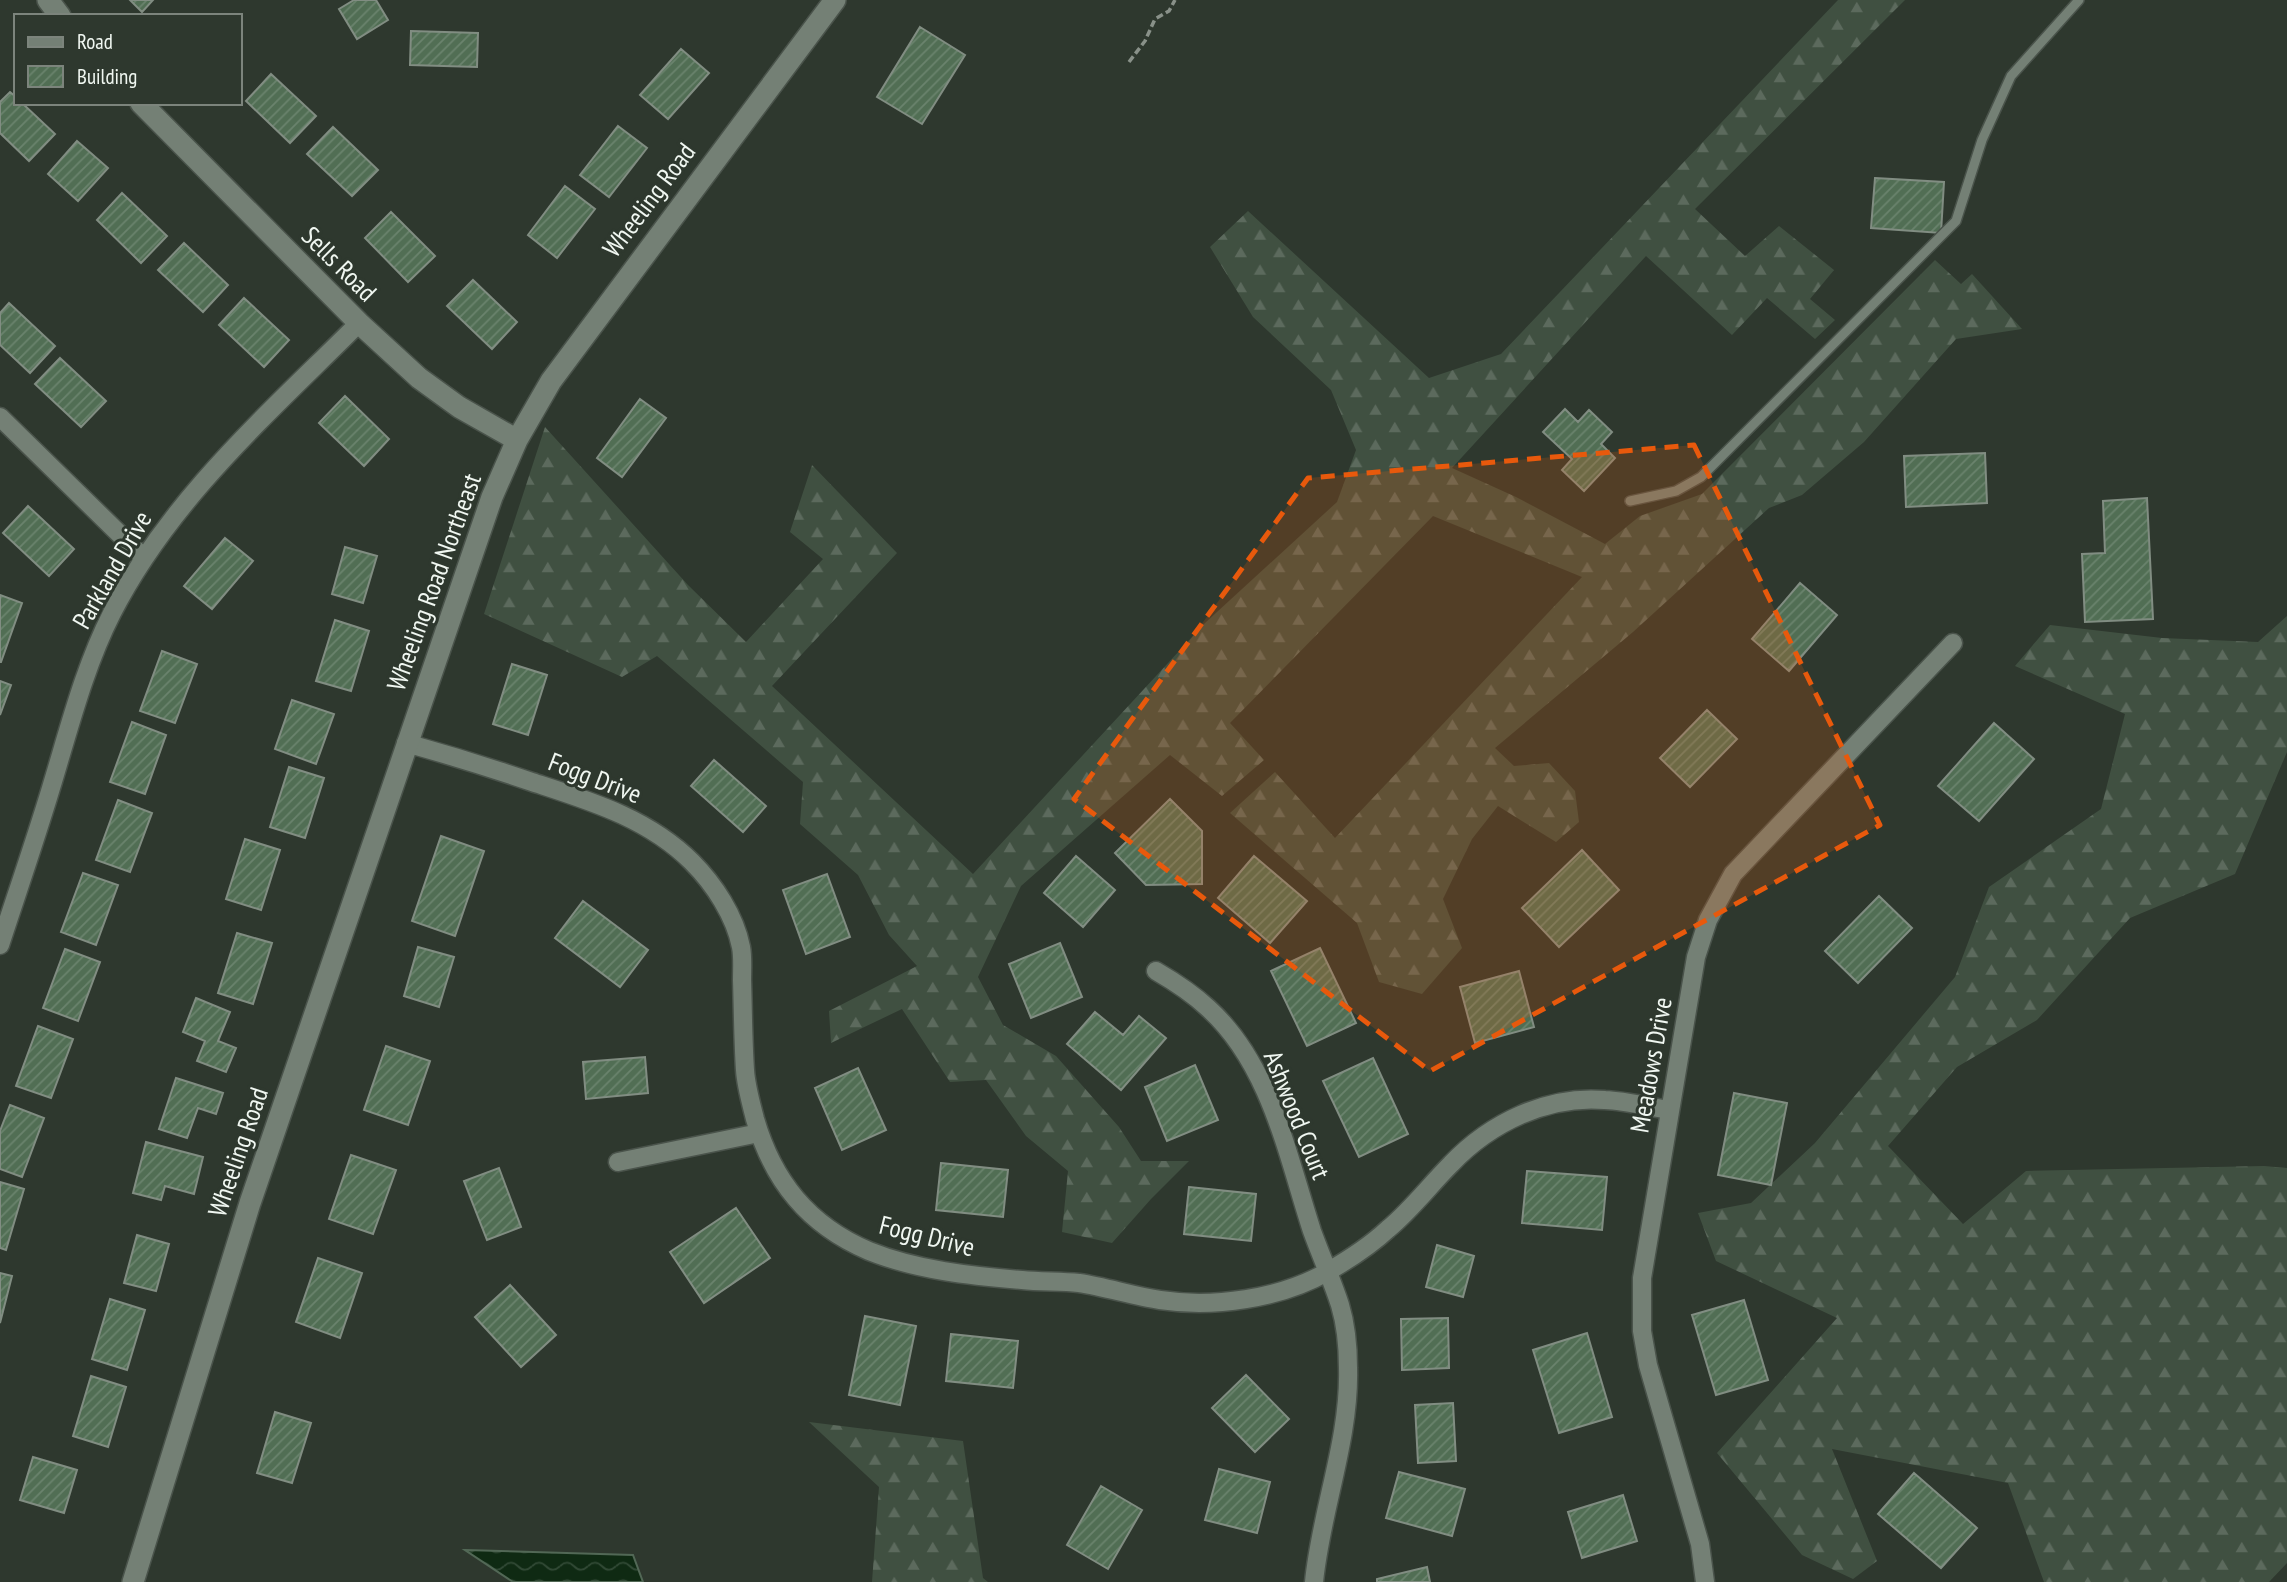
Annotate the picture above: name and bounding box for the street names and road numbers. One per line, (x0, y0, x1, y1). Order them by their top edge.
street label: Wheeling Road (595, 136, 702, 263)
street label: Sells Road (295, 219, 384, 308)
street label: Wheeling Road Northeast (379, 469, 488, 695)
street label: Parkland Drive (65, 505, 158, 635)
street label: Fogg Drive (544, 745, 646, 810)
street label: Meadows Drive (1622, 995, 1679, 1135)
street label: Ashwood Court (1257, 1046, 1338, 1184)
street label: Wheeling Road (200, 1083, 275, 1221)
street label: Fogg Drive (876, 1208, 978, 1263)

